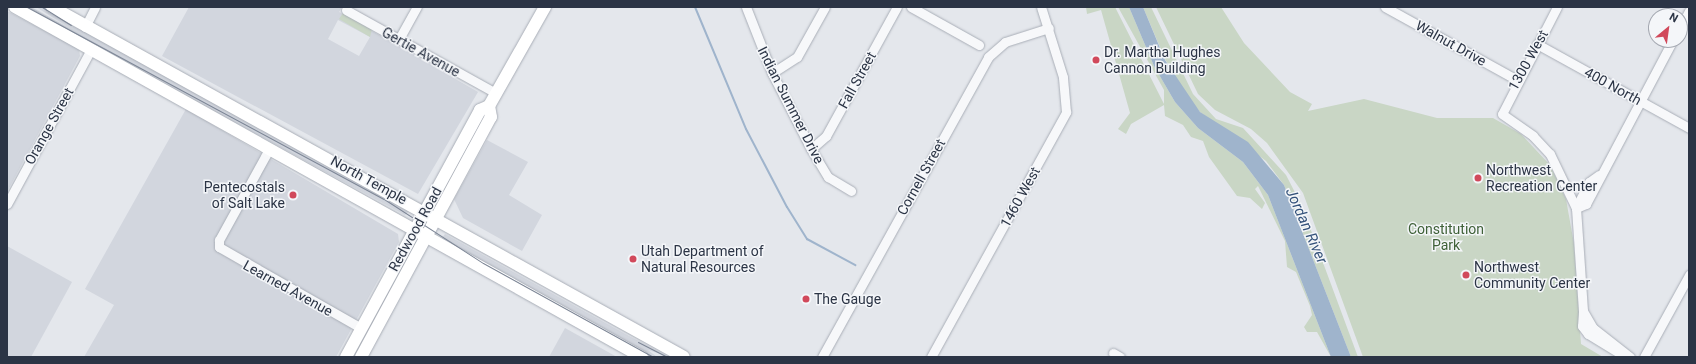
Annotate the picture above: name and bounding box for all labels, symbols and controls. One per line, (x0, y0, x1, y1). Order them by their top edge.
north arrow (1648, 8, 1688, 48)
text: N (1667, 10, 1680, 26)
street label: Walnut Drive (1413, 17, 1489, 69)
street label: Gertie Avenue (379, 24, 463, 80)
street label: 1300 West (1505, 27, 1551, 93)
street label: Indian Summer Drive (754, 44, 828, 166)
place label: Dr. Martha Hughes Cannon Building (1104, 44, 1220, 76)
street label: Fall Street (835, 49, 879, 111)
marker: Dr. Martha Hughes Cannon Building (1091, 55, 1101, 65)
street label: 400 North (1582, 64, 1644, 108)
street label: Orange Street (21, 85, 77, 167)
street label: Cornell Street (893, 136, 949, 218)
street label: North Temple (328, 152, 410, 208)
place label: Northwest Recreation Center (1486, 162, 1597, 194)
street label: 1460 West (997, 164, 1043, 230)
marker: Northwest Recreation Center (1473, 173, 1483, 183)
place label: Pentecostals of Salt Lake (204, 179, 285, 212)
street label: Redwood Road (385, 184, 445, 274)
water label: Jordan River (1281, 185, 1331, 267)
marker: Pentecostals of Salt Lake (288, 190, 298, 200)
park label: Constitution Park (1408, 221, 1484, 254)
place label: Utah Department of Natural Resources (641, 243, 764, 276)
marker: Utah Department of Natural Resources (628, 254, 638, 264)
street label: Learned Avenue (240, 257, 336, 319)
place label: Northwest Community Center (1474, 259, 1590, 292)
marker: Northwest Community Center (1461, 270, 1471, 280)
place label: The Gauge (814, 291, 881, 307)
marker: The Gauge (801, 294, 811, 304)

